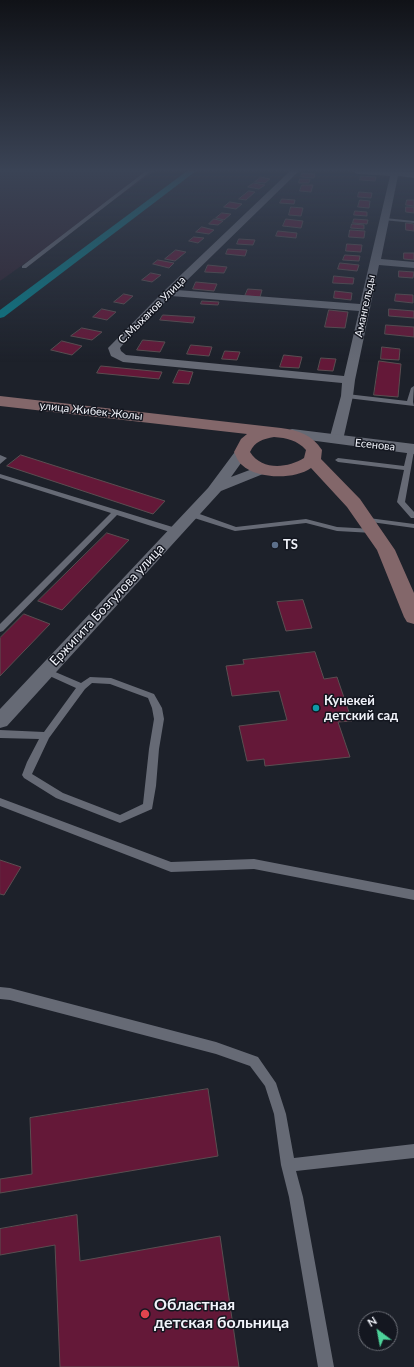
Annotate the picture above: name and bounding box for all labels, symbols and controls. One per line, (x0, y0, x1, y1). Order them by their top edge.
street label: С.Мыханов Улица (116, 274, 188, 346)
street label: Амангельды (352, 274, 378, 338)
street label: улица Жибек-Жолы (39, 399, 143, 423)
street label: Есенова (354, 436, 396, 454)
place label: TS (283, 537, 298, 553)
marker: TS (270, 540, 280, 550)
street label: Ержигита Бозгулова улица (47, 541, 167, 669)
place label: Кунекей детский сад (324, 693, 398, 724)
marker: Кунекей детский сад (311, 703, 321, 713)
place label: Областная детская больница (154, 1295, 289, 1333)
marker: Областная детская больница (139, 1308, 151, 1320)
north arrow (358, 1311, 398, 1351)
text: N (365, 1313, 379, 1329)

